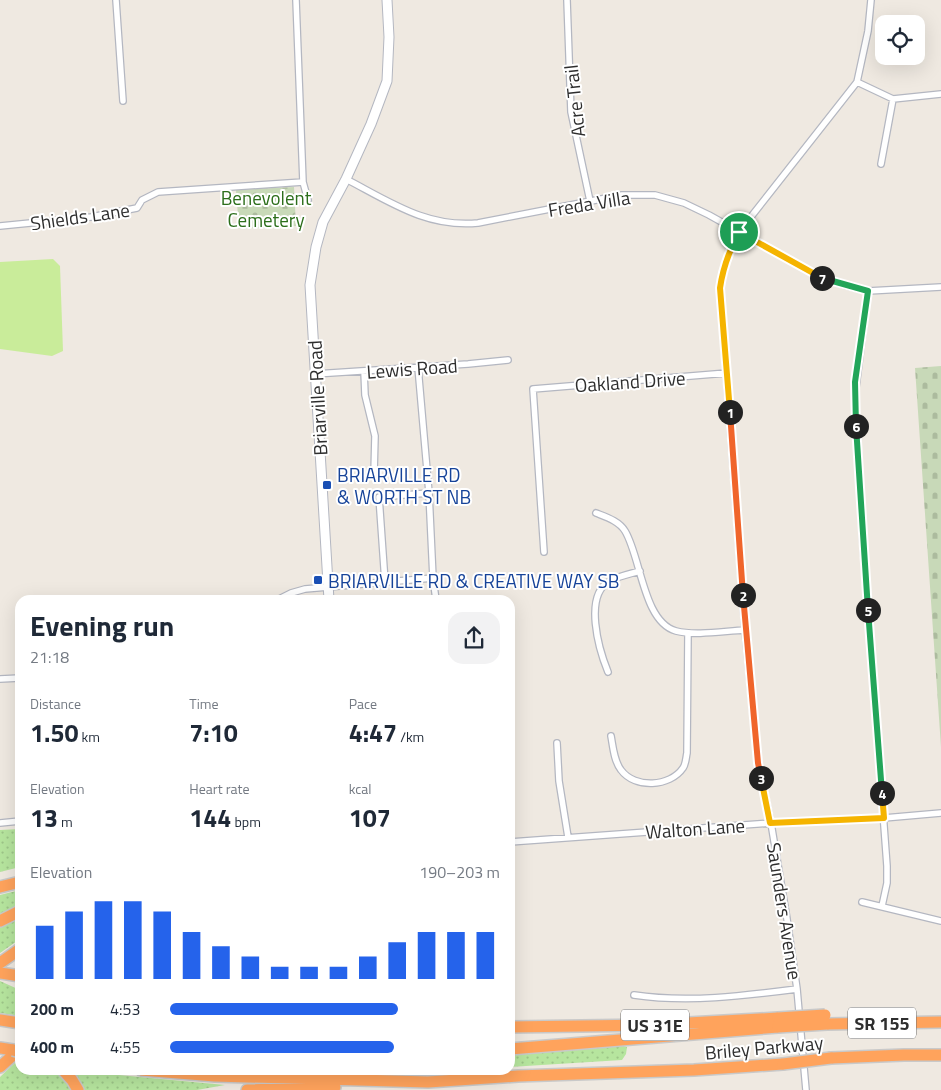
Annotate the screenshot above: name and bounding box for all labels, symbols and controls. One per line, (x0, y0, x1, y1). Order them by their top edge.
map controls (875, 15, 925, 65)
button: locate (875, 15, 925, 65)
street label: Acre Trail (556, 63, 592, 139)
street label: Freda Villa (546, 182, 633, 224)
park label: Benevolent Cemetery (221, 183, 312, 234)
street label: Shields Lane (28, 195, 132, 237)
pin (718, 211, 760, 253)
icon: arrive (725, 218, 753, 246)
pin: 7 (810, 266, 834, 290)
text: 7 (819, 268, 826, 289)
street label: Briarville Road (299, 340, 335, 456)
street label: Lewis Road (365, 350, 459, 386)
street label: Oakland Drive (574, 363, 686, 399)
pin: 1 (718, 400, 742, 424)
text: 1 (727, 402, 734, 423)
pin: 6 (844, 414, 868, 438)
text: 6 (853, 416, 860, 437)
place label: BRIARVILLE RD & WORTH ST NB (337, 460, 471, 511)
marker: BRIARVILLE RD & WORTH ST NB (321, 479, 333, 491)
place label: BRIARVILLE RD & CREATIVE WAY SB (328, 566, 620, 595)
marker: BRIARVILLE RD & CREATIVE WAY SB (312, 574, 324, 586)
pin: 2 (730, 582, 756, 608)
text: 2 (740, 585, 747, 606)
pin: 5 (856, 598, 880, 622)
text: 5 (865, 600, 872, 621)
text: Evening run (30, 604, 174, 647)
button: share (448, 612, 500, 664)
text: 21:18 (30, 645, 69, 669)
text: Distance (30, 693, 81, 714)
text: Time (189, 693, 219, 714)
text: Pace (349, 693, 377, 714)
text: 1.50 (30, 714, 78, 752)
text: 7:10 (189, 714, 238, 752)
text: 4:47 (349, 714, 397, 752)
text: km (78, 726, 100, 747)
text: /km (397, 726, 424, 747)
pin: 3 (748, 766, 774, 790)
text: 3 (758, 768, 765, 789)
text: Elevation (30, 778, 84, 799)
text: Heart rate (189, 778, 249, 799)
text: kcal (349, 778, 372, 799)
pin: 4 (870, 780, 894, 806)
text: 4 (879, 783, 886, 804)
text: 13 (30, 799, 58, 837)
text: 144 (189, 799, 231, 837)
text: 107 (349, 799, 391, 837)
street label: Walton Lane (644, 810, 746, 846)
text: m (58, 811, 73, 832)
text: bpm (231, 811, 261, 832)
street label: Saunders Avenue (760, 840, 810, 982)
text: Elevation (30, 860, 92, 884)
text: 190–203 m (419, 860, 500, 884)
text: 200 m (30, 997, 74, 1021)
text: 4:53 (110, 997, 140, 1021)
road number: SR 155 (848, 1008, 916, 1038)
road number: US 31E (621, 1010, 689, 1040)
street label: Briley Parkway (703, 1027, 825, 1067)
text: 400 m (30, 1035, 74, 1059)
text: 4:55 (110, 1035, 140, 1059)

